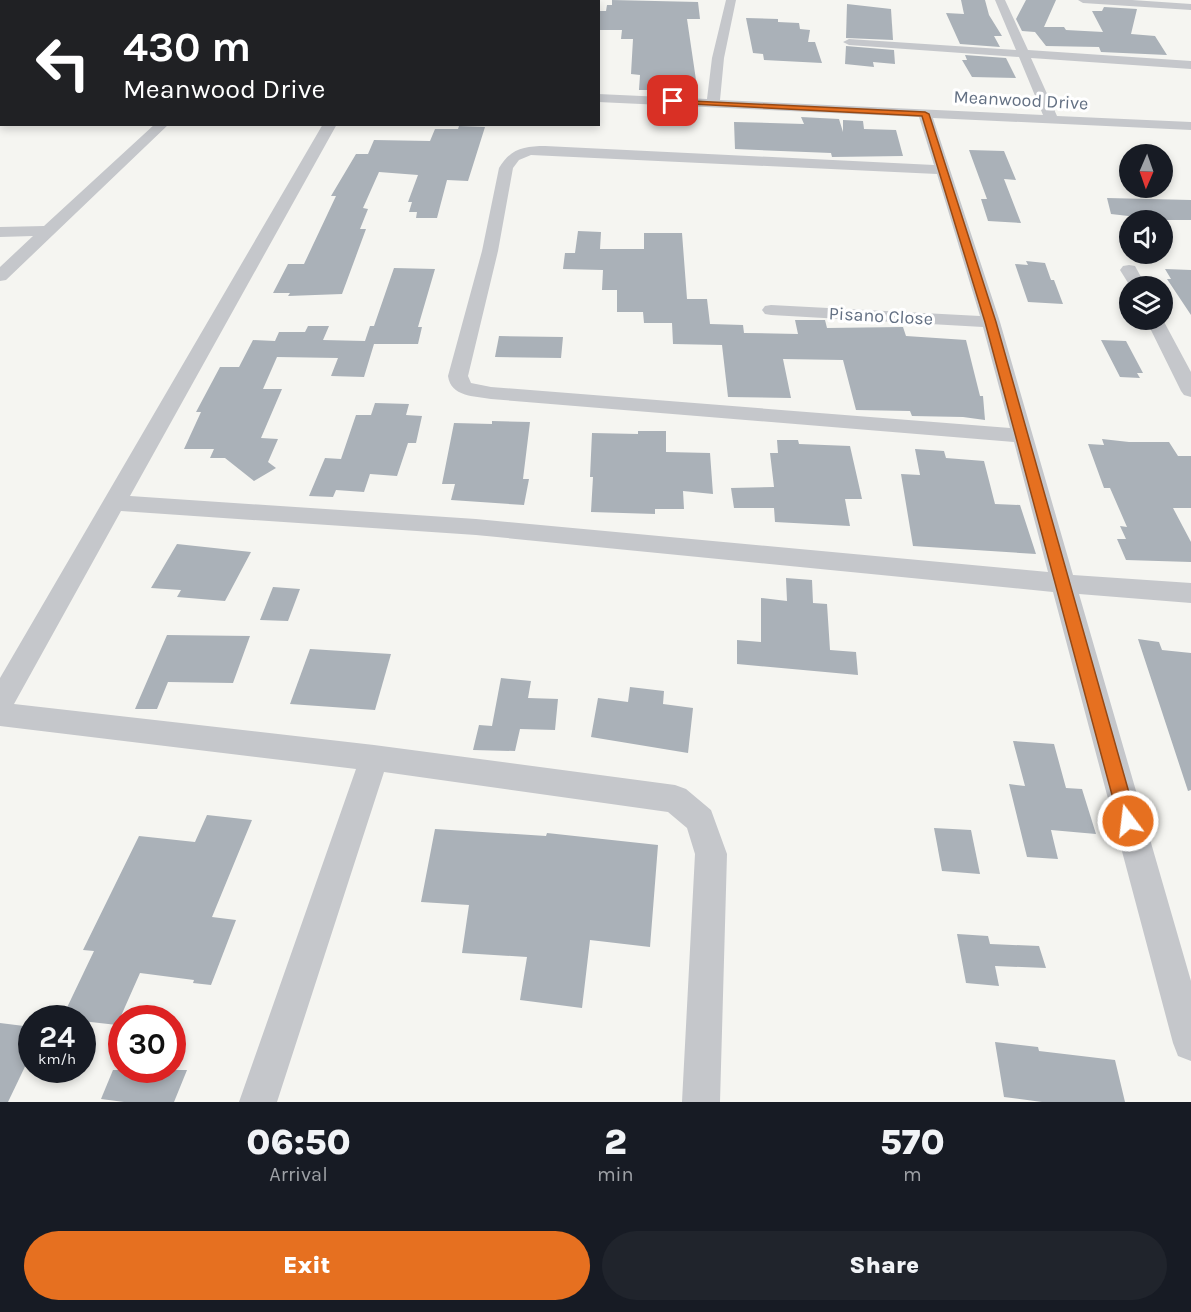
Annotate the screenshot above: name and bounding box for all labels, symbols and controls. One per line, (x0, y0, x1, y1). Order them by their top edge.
text: 430 m (123, 22, 251, 72)
icon: left (24, 24, 102, 102)
text: Meanwood Drive (123, 73, 325, 105)
pin (647, 75, 698, 126)
icon: arrive (656, 84, 689, 117)
street label: Meanwood Drive (953, 85, 1089, 115)
north arrow (1119, 144, 1173, 198)
map controls (1119, 144, 1173, 330)
button: sound (1119, 210, 1173, 264)
button: layers (1119, 276, 1173, 330)
street label: Pisano Close (828, 302, 934, 330)
position arrow (1096, 789, 1160, 853)
speed limit sign: 30 (108, 1005, 186, 1083)
text: 24 (39, 1019, 75, 1055)
text: km/h (38, 1050, 76, 1068)
text: 06:50 (246, 1121, 351, 1163)
text: 2 (604, 1121, 627, 1163)
text: 570 (880, 1121, 945, 1163)
text: Arrival (269, 1163, 328, 1186)
text: min (597, 1163, 634, 1186)
text: m (903, 1163, 922, 1186)
button: Exit (24, 1231, 590, 1300)
button: Share (602, 1231, 1167, 1300)

